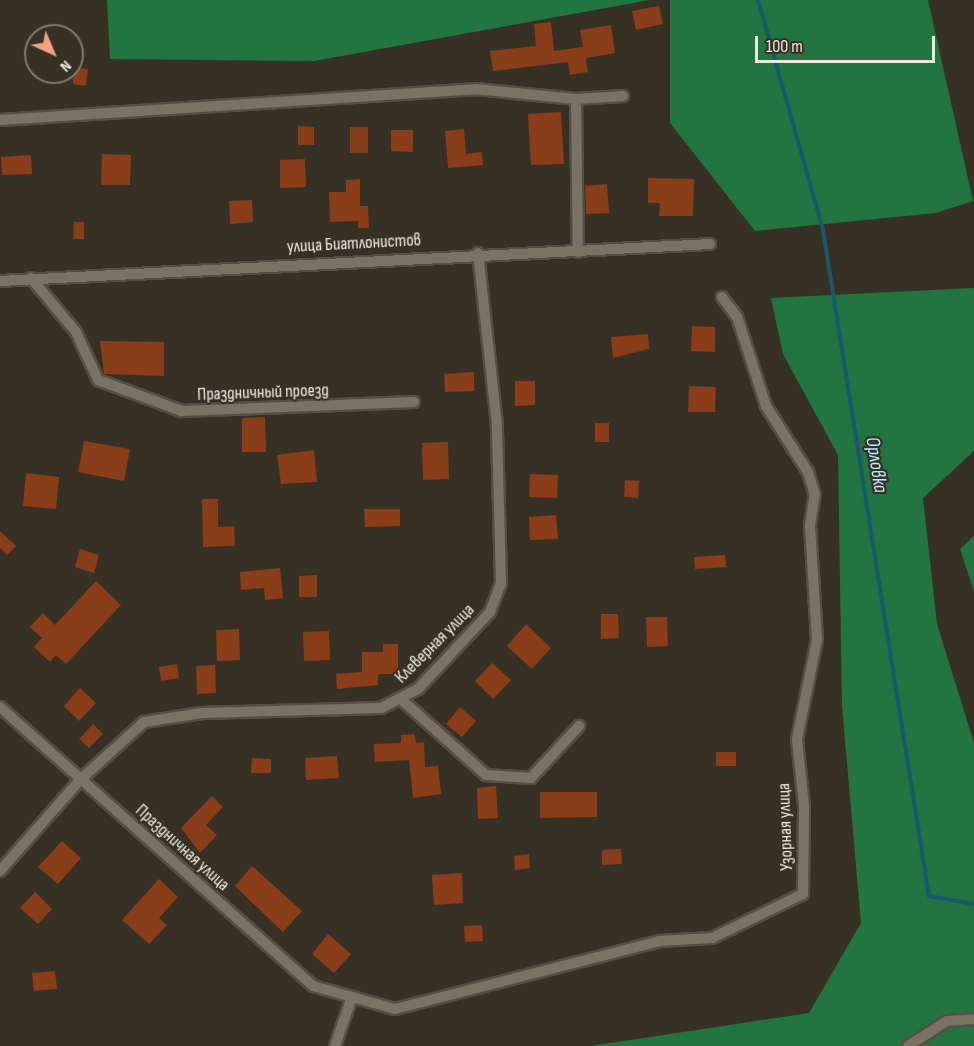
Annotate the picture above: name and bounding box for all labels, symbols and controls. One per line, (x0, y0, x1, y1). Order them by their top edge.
north arrow (24, 24, 84, 84)
scale bar (758, 24, 938, 62)
text: 100 m (766, 36, 803, 57)
text: N (56, 56, 75, 76)
street label: улица Биатлонистов (286, 230, 422, 258)
street label: Праздничный проезд (197, 380, 329, 406)
water label: Орловка (860, 435, 892, 495)
street label: Клеверная улица (391, 600, 479, 688)
street label: Узорная улица (774, 783, 798, 871)
street label: Праздничная улица (130, 800, 234, 896)

